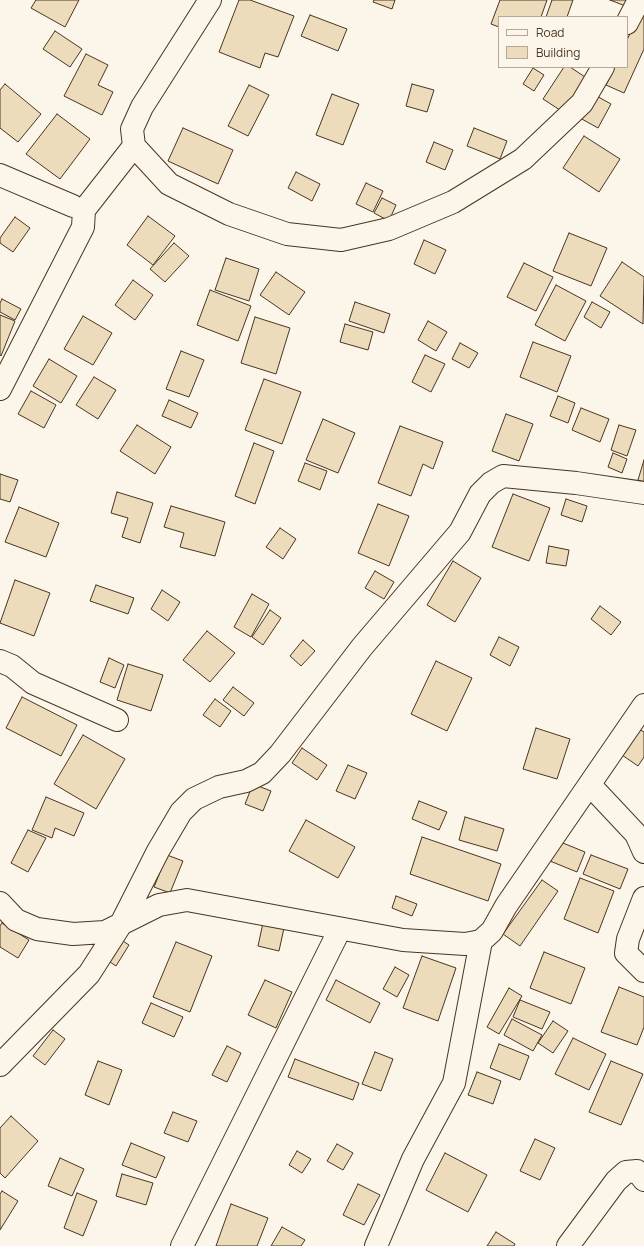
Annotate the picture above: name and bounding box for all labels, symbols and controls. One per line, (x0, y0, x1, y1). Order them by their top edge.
legend (498, 16, 628, 68)
text: Road (536, 24, 564, 41)
text: Building (536, 44, 580, 61)

